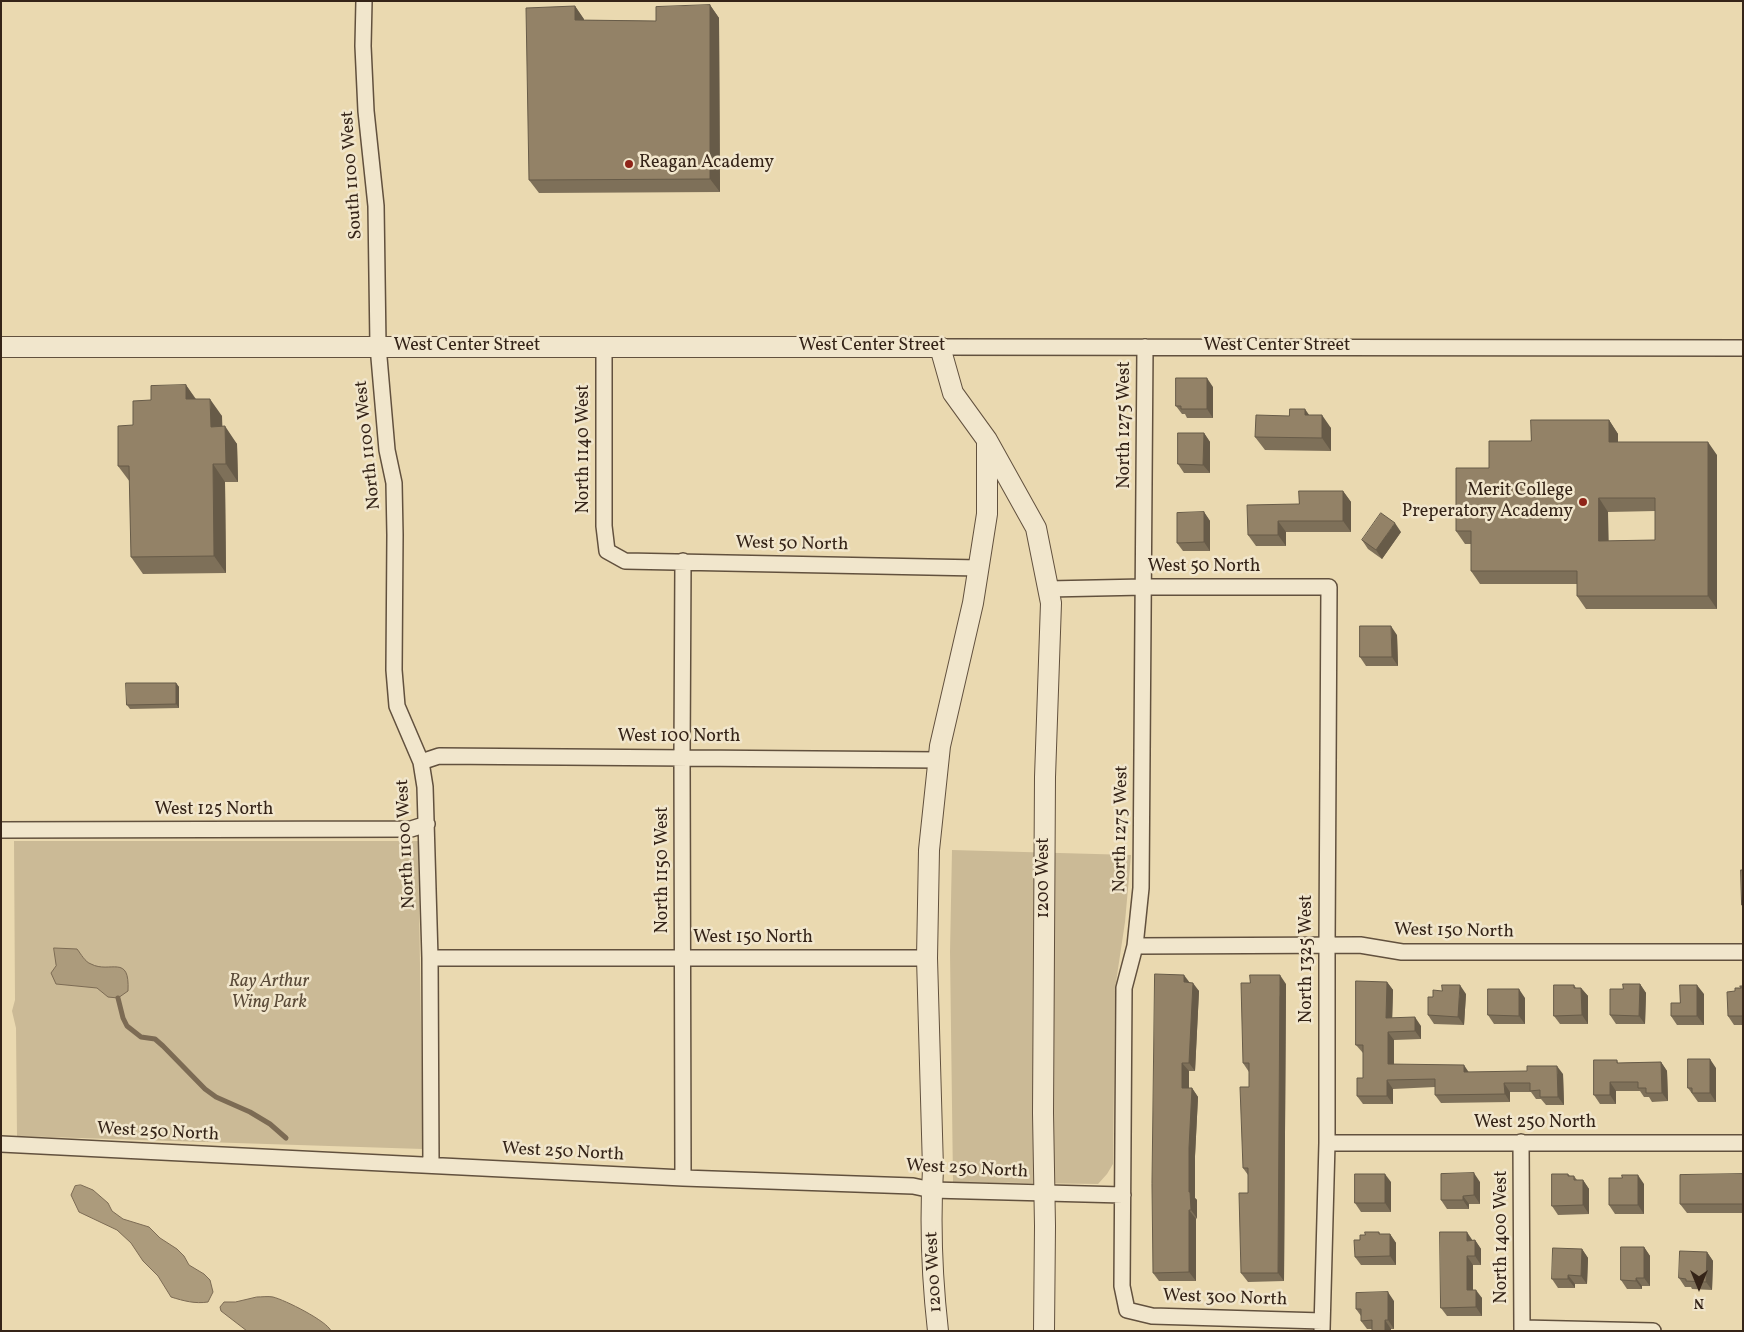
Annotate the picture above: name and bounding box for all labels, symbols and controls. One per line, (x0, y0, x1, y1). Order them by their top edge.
street label: South 1100 West (338, 110, 368, 240)
place label: Reagan Academy (639, 153, 774, 175)
marker: Reagan Academy (623, 158, 635, 170)
street label: West Center Street (394, 336, 540, 358)
street label: West Center Street (799, 336, 945, 358)
street label: West Center Street (1204, 336, 1350, 358)
street label: North 1275 West (1115, 361, 1137, 489)
street label: North 1100 West (351, 379, 387, 511)
street label: North 1140 West (574, 384, 596, 514)
place label: Merit College Preperatory Academy (1402, 481, 1573, 524)
marker: Merit College Preperatory Academy (1577, 496, 1589, 508)
street label: West 50 North (735, 533, 849, 557)
street label: West 50 North (1147, 557, 1261, 579)
street label: West 100 North (618, 727, 740, 749)
street label: North 1275 West (1110, 765, 1134, 893)
street label: North 1100 West (393, 779, 421, 909)
street label: West 125 North (154, 800, 274, 822)
street label: North 1150 West (653, 807, 675, 933)
street label: 1200 West (1034, 837, 1056, 919)
street label: North 1325 West (1297, 895, 1319, 1023)
street label: West 150 North (1394, 920, 1514, 944)
street label: West 150 North (693, 928, 813, 950)
park label: Ray Arthur Wing Park (229, 972, 309, 1014)
street label: West 250 North (1474, 1113, 1596, 1135)
street label: West 250 North (96, 1119, 220, 1147)
street label: West 250 North (501, 1139, 625, 1167)
street label: West 250 North (905, 1156, 1029, 1184)
street label: North 1400 West (1492, 1170, 1514, 1304)
street label: 1200 West (922, 1231, 948, 1313)
north arrow (1674, 1262, 1724, 1312)
street label: West 300 North (1162, 1286, 1288, 1312)
text: N (1694, 1293, 1704, 1312)

